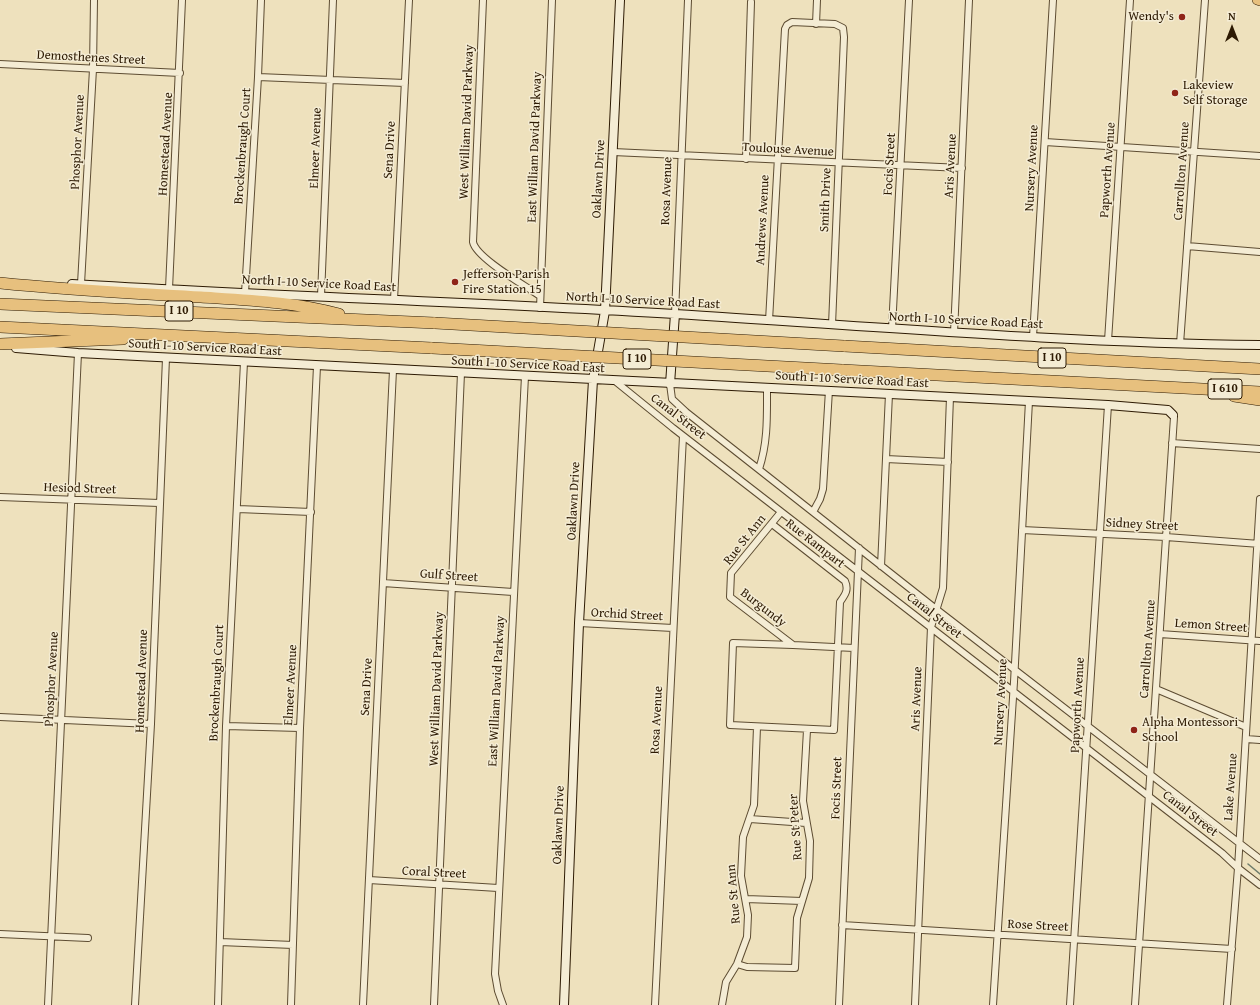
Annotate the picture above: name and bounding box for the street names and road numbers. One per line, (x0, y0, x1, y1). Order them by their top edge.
street label: West William David Parkway (456, 44, 478, 200)
street label: Demosthenes Street (36, 47, 146, 69)
street label: East William David Parkway (525, 71, 545, 223)
street label: Brockenbraugh Court (231, 87, 255, 205)
street label: Homestead Avenue (155, 92, 177, 196)
street label: Phosphor Avenue (68, 94, 88, 190)
street label: Elmeer Avenue (307, 107, 325, 189)
street label: Sena Drive (381, 121, 399, 179)
street label: Carrollton Avenue (1171, 121, 1193, 221)
street label: Papworth Avenue (1097, 122, 1119, 218)
street label: Nursery Avenue (1022, 124, 1042, 212)
street label: Focis Street (881, 132, 899, 196)
street label: Aris Avenue (942, 133, 960, 199)
street label: Oaklawn Drive (589, 139, 609, 219)
street label: Toulouse Avenue (742, 140, 834, 160)
street label: Rosa Avenue (658, 157, 676, 225)
street label: Smith Drive (817, 167, 835, 233)
street label: Andrews Avenue (753, 174, 773, 266)
street label: North I-10 Service Road East (242, 272, 396, 296)
street label: North I-10 Service Road East (566, 289, 720, 313)
road number: I 10 (165, 301, 193, 321)
street label: North I-10 Service Road East (889, 309, 1043, 333)
street label: South I-10 Service Road East (128, 336, 282, 360)
road number: I 10 (1038, 348, 1066, 368)
road number: I 10 (623, 349, 651, 369)
street label: South I-10 Service Road East (451, 353, 605, 377)
street label: South I-10 Service Road East (775, 368, 929, 392)
road number: I 610 (1208, 379, 1242, 399)
street label: Canal Street (647, 391, 709, 443)
street label: Oaklawn Drive (564, 461, 584, 541)
street label: Hesiod Street (43, 480, 117, 498)
street label: Rue St Ann (720, 512, 770, 568)
street label: Sidney Street (1105, 515, 1179, 535)
street label: Rue Rampart (782, 516, 848, 572)
street label: Gulf Street (419, 566, 479, 586)
street label: Burgundy (737, 585, 789, 631)
street label: Canal Street (903, 590, 965, 642)
street label: Carrollton Avenue (1137, 599, 1159, 699)
street label: Orchid Street (591, 605, 663, 625)
street label: West William David Parkway (426, 611, 448, 767)
street label: East William David Parkway (485, 615, 509, 767)
street label: Lemon Street (1174, 616, 1248, 636)
street label: Brockenbraugh Court (206, 624, 228, 742)
street label: Homestead Avenue (132, 629, 152, 733)
street label: Phosphor Avenue (42, 631, 62, 727)
street label: Elmeer Avenue (281, 644, 301, 726)
street label: Papworth Avenue (1068, 657, 1088, 753)
street label: Sena Drive (358, 658, 376, 716)
street label: Nursery Avenue (991, 658, 1011, 746)
street label: Aris Avenue (908, 666, 926, 732)
street label: Rosa Avenue (647, 686, 667, 754)
street label: Lake Avenue (1221, 753, 1241, 821)
street label: Focis Street (828, 756, 846, 820)
street label: Oaklawn Drive (550, 785, 568, 865)
street label: Canal Street (1159, 788, 1221, 840)
street label: Rue St Peter (786, 793, 806, 861)
street label: Coral Street (401, 864, 467, 882)
street label: Rue St Ann (724, 864, 744, 924)
street label: Rose Street (1007, 917, 1069, 935)

